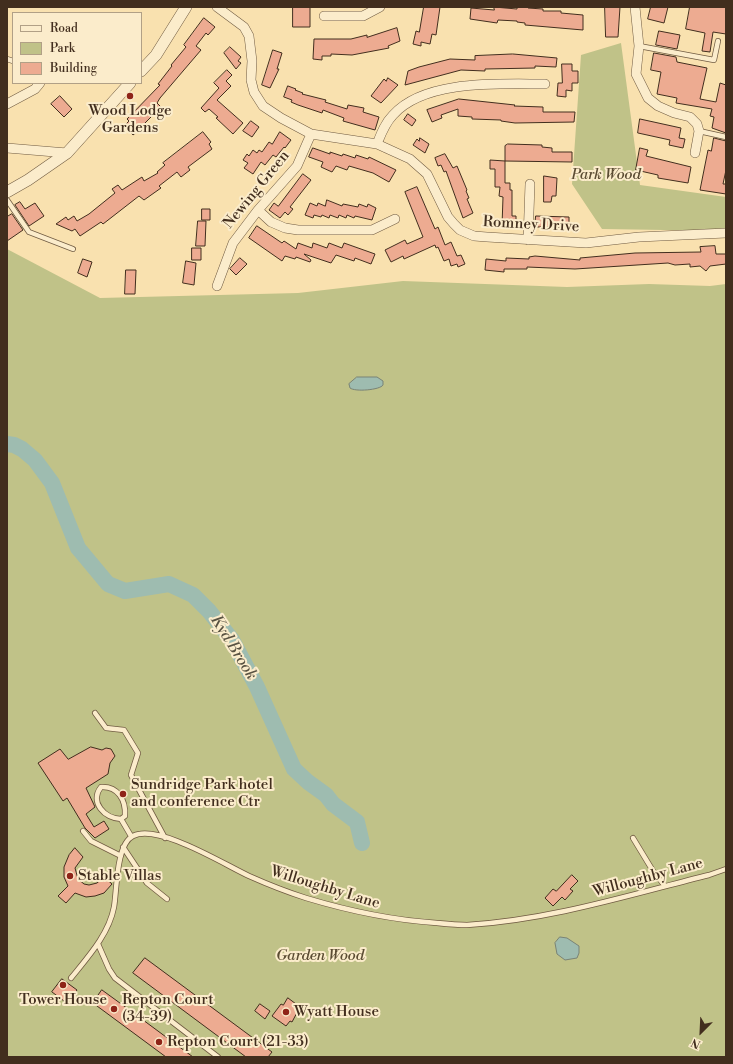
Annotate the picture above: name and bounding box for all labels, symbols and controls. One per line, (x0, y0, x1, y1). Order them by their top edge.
legend (12, 12, 142, 84)
text: Road (50, 21, 78, 36)
text: Park (50, 41, 75, 56)
text: Building (50, 61, 97, 76)
marker: Wood Lodge Gardens (125, 91, 135, 101)
place label: Wood Lodge Gardens (88, 102, 172, 137)
street label: Newing Green (220, 147, 294, 233)
park label: Park Wood (571, 166, 641, 184)
street label: Romney Drive (482, 213, 580, 237)
water label: Kyd Brook (206, 612, 260, 684)
place label: Sundridge Park hotel and conference Ctr (131, 776, 273, 811)
marker: Sundridge Park hotel and conference Ctr (118, 789, 128, 799)
street label: Willoughby Lane (591, 855, 705, 901)
street label: Willoughby Lane (268, 863, 382, 913)
place label: Stable Villas (78, 867, 161, 885)
marker: Stable Villas (65, 871, 75, 881)
park label: Garden Wood (276, 947, 364, 965)
marker: Tower House (58, 980, 68, 990)
place label: Tower House (19, 991, 107, 1009)
place label: Repton Court (34-39) (122, 991, 214, 1026)
place label: Wyatt House (294, 1003, 379, 1021)
marker: Repton Court (34-39) (109, 1004, 119, 1014)
marker: Wyatt House (281, 1007, 291, 1017)
north arrow (681, 1012, 721, 1052)
place label: Repton Court (21-33) (167, 1033, 309, 1051)
text: N (689, 1035, 703, 1051)
marker: Repton Court (21-33) (154, 1037, 164, 1047)

